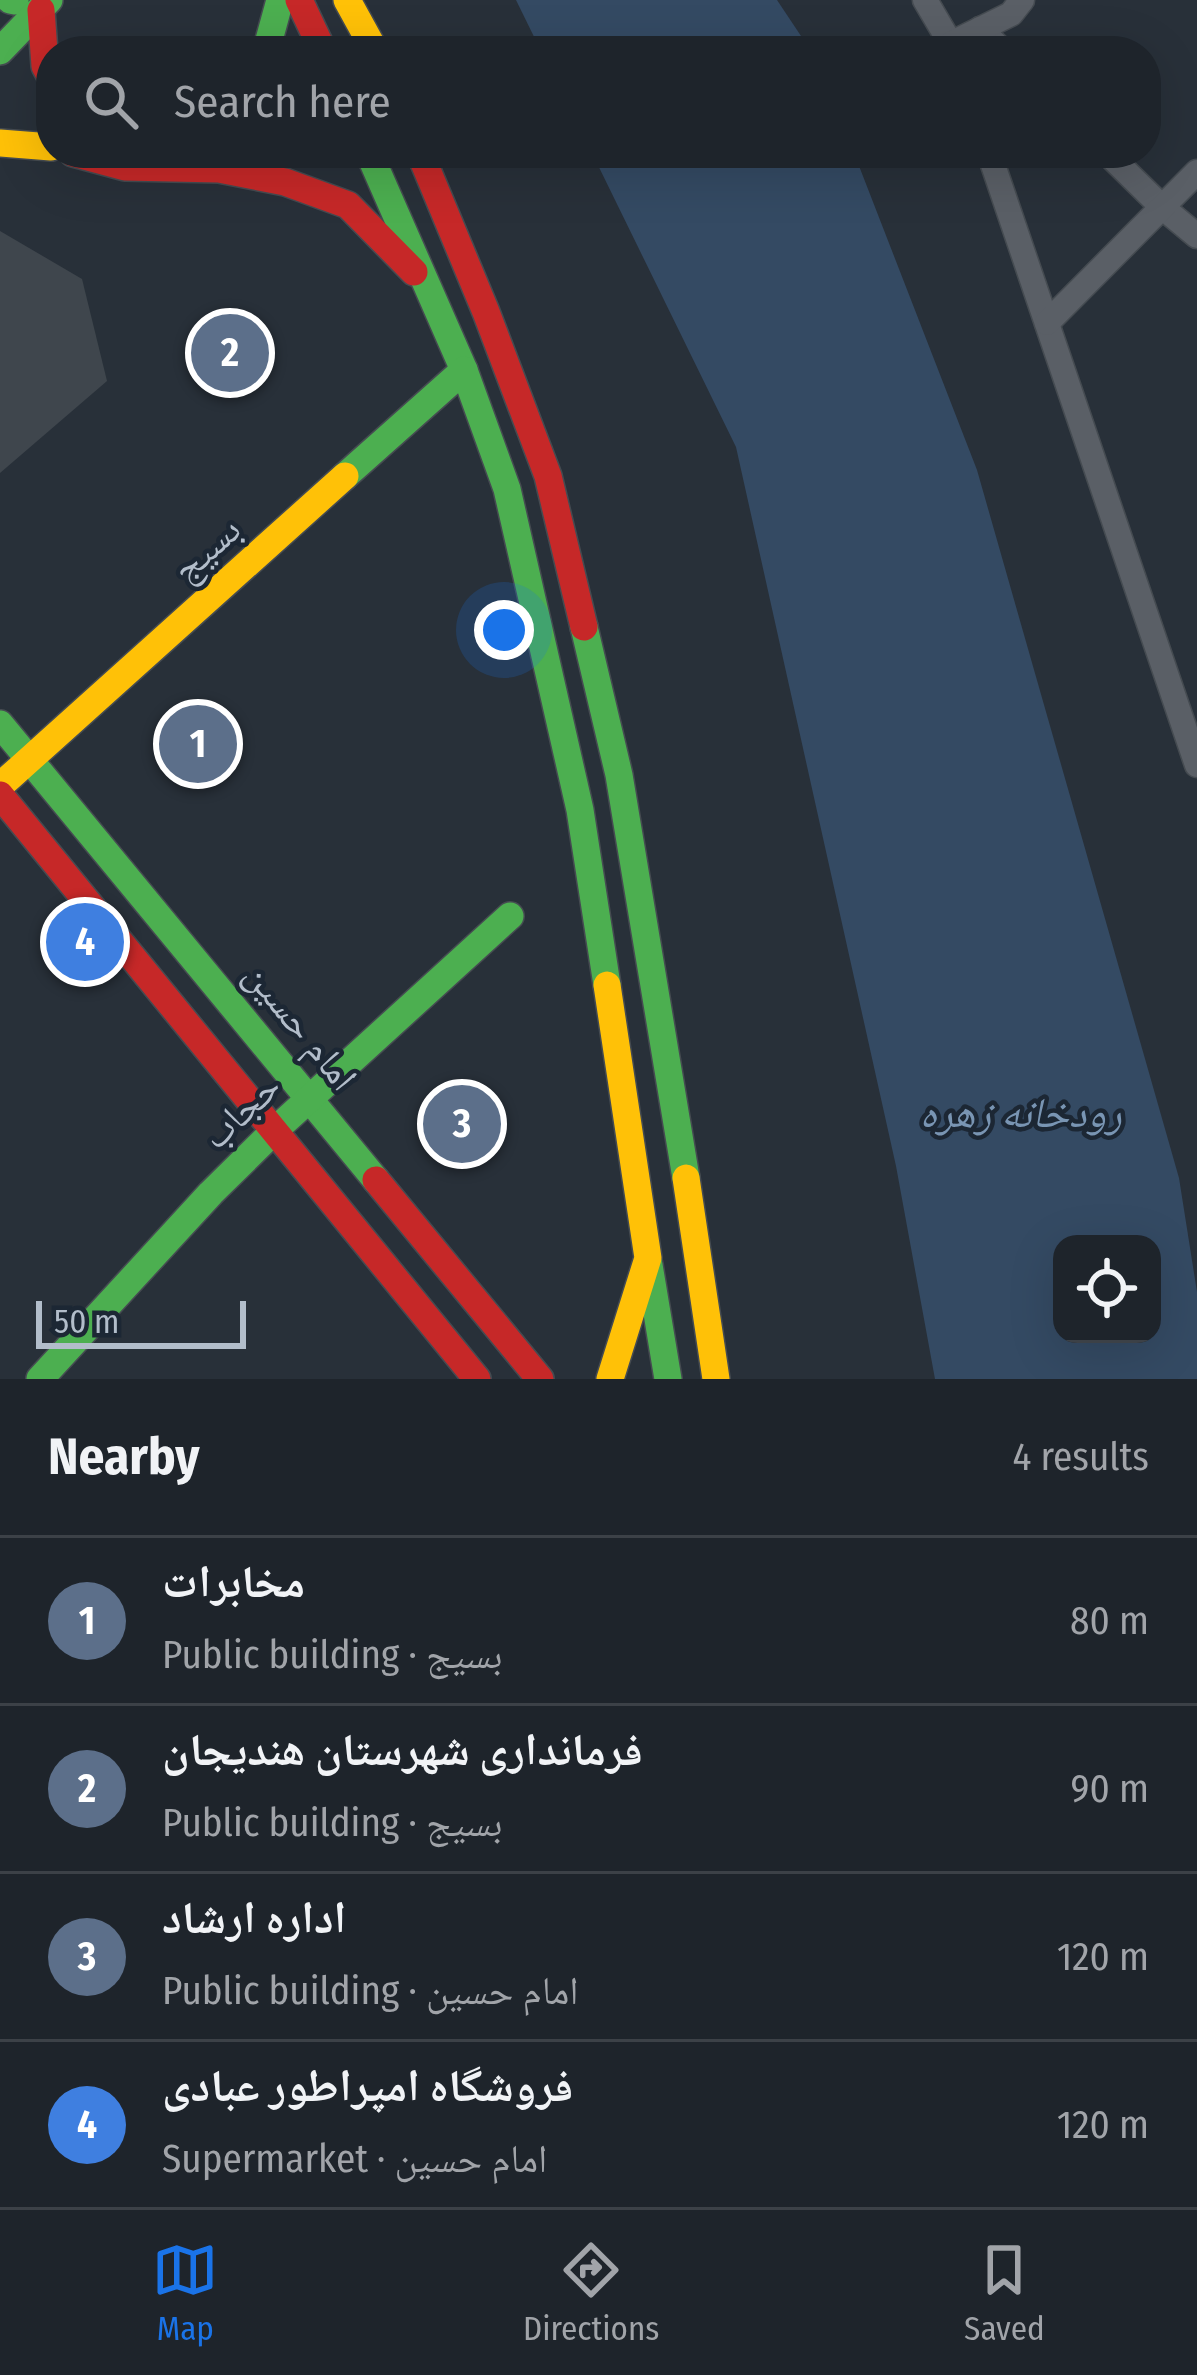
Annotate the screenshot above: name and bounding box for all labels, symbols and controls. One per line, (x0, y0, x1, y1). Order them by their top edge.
search box (36, 36, 1161, 168)
icon: search (78, 69, 144, 135)
text: Search here (174, 75, 391, 129)
pin: 2 (191, 308, 269, 398)
street label: بسیج (162, 506, 251, 593)
your location (474, 600, 534, 660)
pin: 1 (159, 699, 237, 789)
pin: 4 (46, 897, 124, 987)
street label: امام حسین (233, 952, 367, 1102)
street label: حجاب (192, 1063, 290, 1159)
pin: 3 (423, 1079, 501, 1169)
water label: رودخانه زهره (920, 1088, 1122, 1138)
map controls (1053, 1235, 1161, 1343)
button: locate (1053, 1235, 1161, 1343)
scale bar (36, 1295, 246, 1348)
text: 50 m (54, 1302, 119, 1342)
text: Nearby (48, 1426, 200, 1488)
text: 4 results (1012, 1434, 1149, 1480)
text: مخابرات (162, 1555, 305, 1609)
text: 1 (79, 1598, 95, 1644)
text: 80 m (1070, 1598, 1149, 1644)
text: Public building · بسیج (162, 1632, 502, 1678)
text: فرمانداری شهرستان هندیجان (162, 1723, 643, 1777)
text: 2 (78, 1766, 96, 1812)
text: 90 m (1071, 1766, 1149, 1812)
text: Public building · بسیج (162, 1800, 502, 1846)
text: اداره ارشاد (162, 1891, 346, 1945)
text: 3 (78, 1934, 96, 1980)
text: 120 m (1057, 1934, 1149, 1980)
text: Public building · امام حسین (162, 1968, 579, 2014)
text: فروشگاه امپراطور عبادی (162, 2059, 573, 2113)
text: 4 (77, 2102, 97, 2148)
text: 120 m (1057, 2102, 1149, 2148)
text: Supermarket · امام حسین (162, 2136, 547, 2182)
tab: Map (152, 2237, 218, 2349)
tab: Directions (523, 2237, 659, 2349)
tab: Saved (964, 2237, 1045, 2349)

